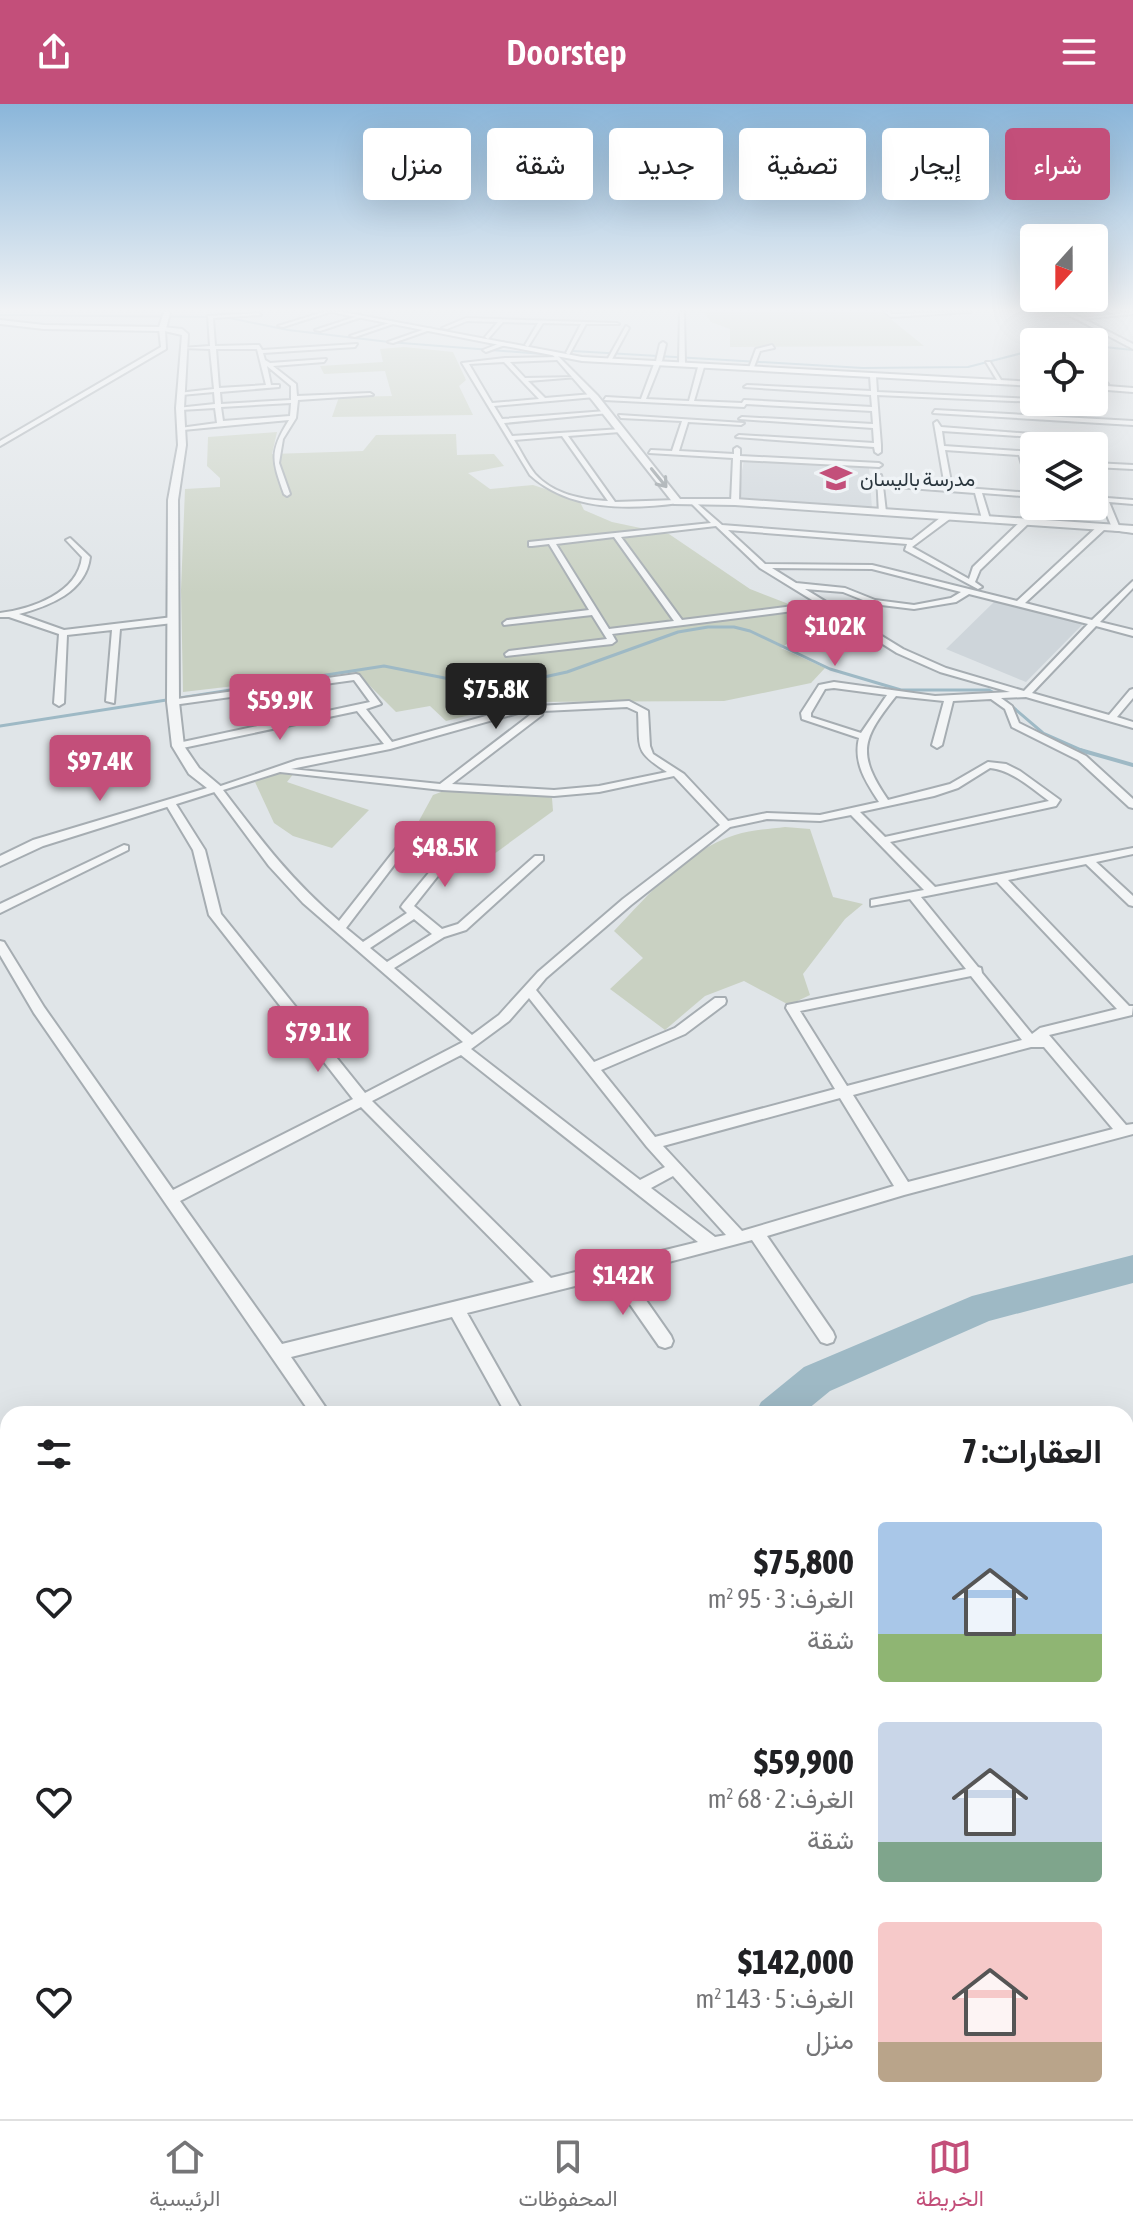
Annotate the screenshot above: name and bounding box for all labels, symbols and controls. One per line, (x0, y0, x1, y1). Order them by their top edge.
icon: share (32, 30, 76, 74)
icon: menu (1057, 30, 1101, 74)
text: Doorstep (506, 31, 627, 73)
chip: منزل (363, 128, 471, 200)
chip: شقة (487, 128, 593, 200)
chip: جديد (609, 128, 723, 200)
chip: تصفية (739, 128, 866, 200)
chip: إيجار (882, 128, 989, 200)
chip: شراء (1005, 128, 1110, 200)
north arrow (1020, 224, 1108, 312)
map controls (1020, 224, 1108, 520)
button: locate (1020, 328, 1108, 416)
button: layers (1020, 432, 1108, 520)
school or university icon: مدرسة بالیسان (819, 461, 853, 495)
place label: مدرسة بالیسان (860, 467, 975, 492)
one-way arrow (649, 468, 667, 489)
pin: $102K (779, 600, 891, 668)
text: $102K (805, 611, 865, 641)
pin: $75.8K (431, 663, 561, 731)
pin: $59.9K (215, 674, 345, 742)
text: $75.8K (464, 674, 528, 704)
text: $59.9K (248, 685, 312, 715)
pin: $97.4K (35, 735, 165, 803)
text: $97.4K (68, 746, 132, 776)
pin: $48.5K (380, 821, 510, 889)
text: $48.5K (413, 832, 477, 862)
pin: $79.1K (253, 1006, 383, 1074)
text: $79.1K (286, 1017, 350, 1047)
pin: $142K (567, 1249, 679, 1317)
text: $142K (593, 1260, 653, 1290)
text: العقارات: 7 (961, 1431, 1102, 1470)
icon: filters (32, 1432, 76, 1476)
text: $75,800 (754, 1542, 854, 1581)
icon: home (942, 1554, 1038, 1650)
icon: heart (32, 1580, 76, 1624)
text: الغرف: 3 · 95 m² (708, 1584, 854, 1614)
text: شقة (807, 1625, 854, 1655)
text: $59,900 (754, 1742, 854, 1781)
icon: home (942, 1754, 1038, 1850)
icon: heart (32, 1780, 76, 1824)
text: الغرف: 2 · 68 m² (708, 1784, 854, 1814)
text: شقة (807, 1825, 854, 1855)
text: $142,000 (738, 1942, 854, 1981)
icon: home (942, 1954, 1038, 2050)
icon: heart (32, 1980, 76, 2024)
text: الغرف: 5 · 143 m² (695, 1984, 854, 2014)
text: منزل (805, 2025, 854, 2055)
tab: الرئيسية (149, 2135, 220, 2218)
tab: المحفوظات (519, 2135, 618, 2218)
tab: الخريطة (916, 2135, 984, 2218)

